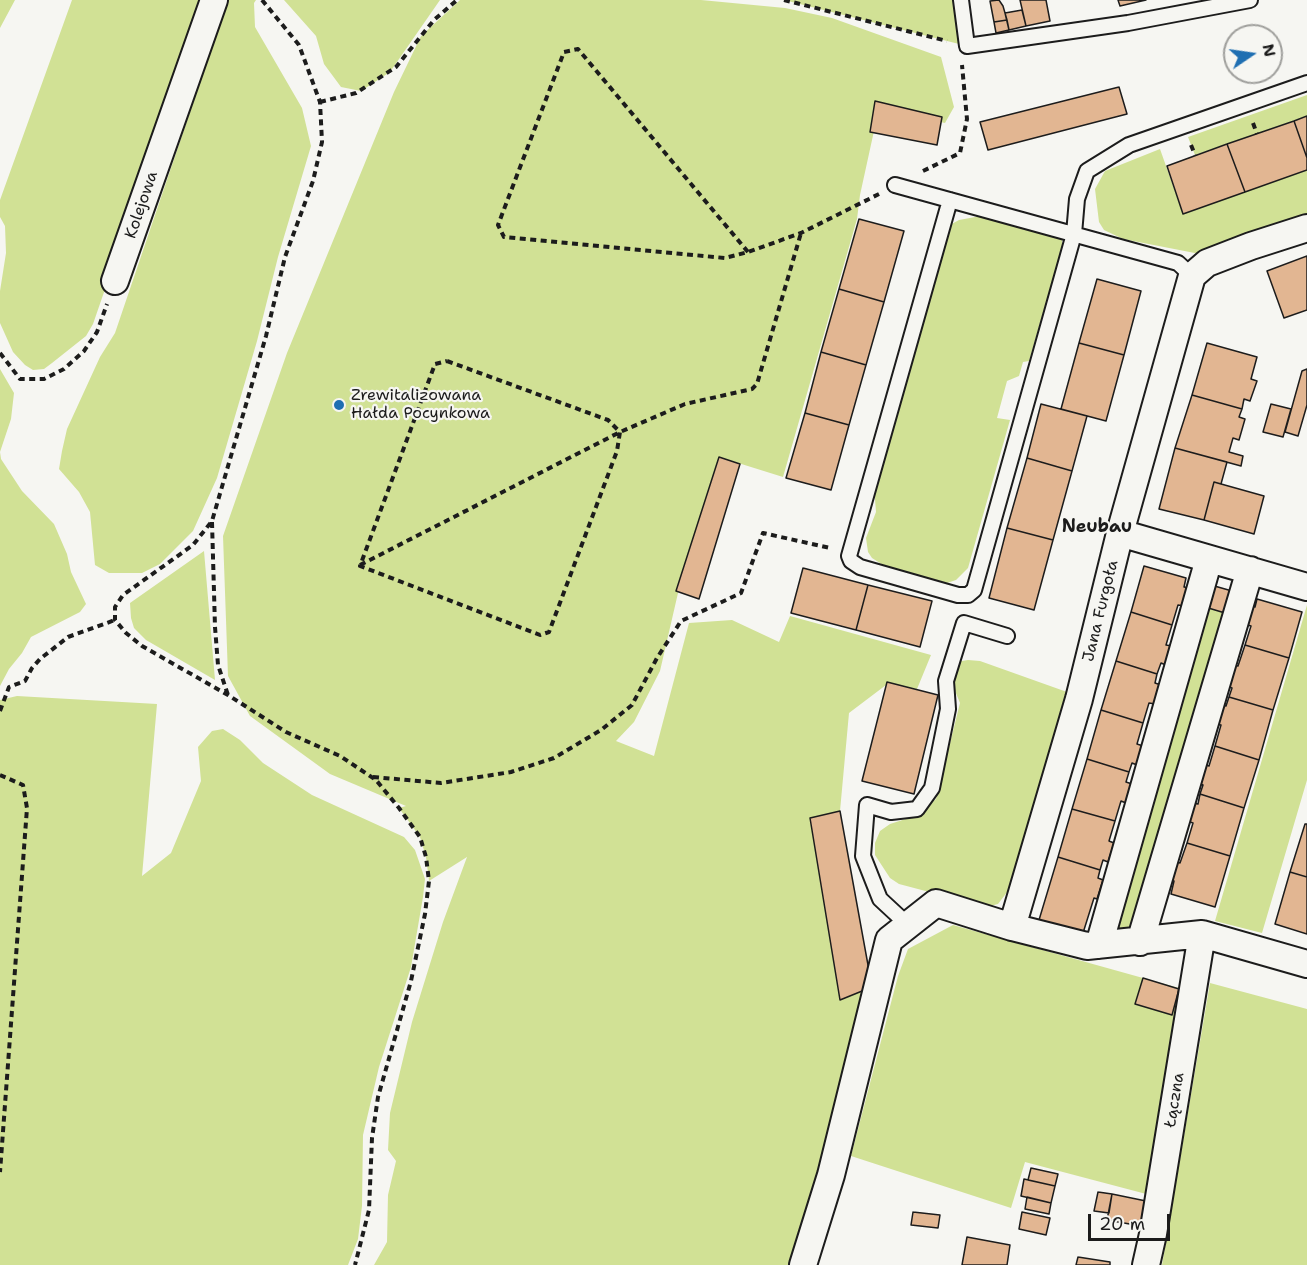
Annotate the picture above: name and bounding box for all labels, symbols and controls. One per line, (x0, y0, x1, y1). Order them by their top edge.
north arrow (1223, 24, 1283, 84)
text: N (1257, 42, 1281, 59)
street label: Kolejowa (122, 169, 162, 241)
place label: Zrewitalizowana Hałda Pocynkowa (351, 386, 490, 424)
marker: Zrewitalizowana Hałda Pocynkowa (332, 398, 346, 412)
district label: Neubau (1062, 516, 1132, 538)
street label: Jana Furgoła (1079, 558, 1123, 664)
street label: Łączna (1161, 1071, 1189, 1129)
scale bar (1091, 1202, 1174, 1240)
text: 20 m (1099, 1212, 1145, 1236)

